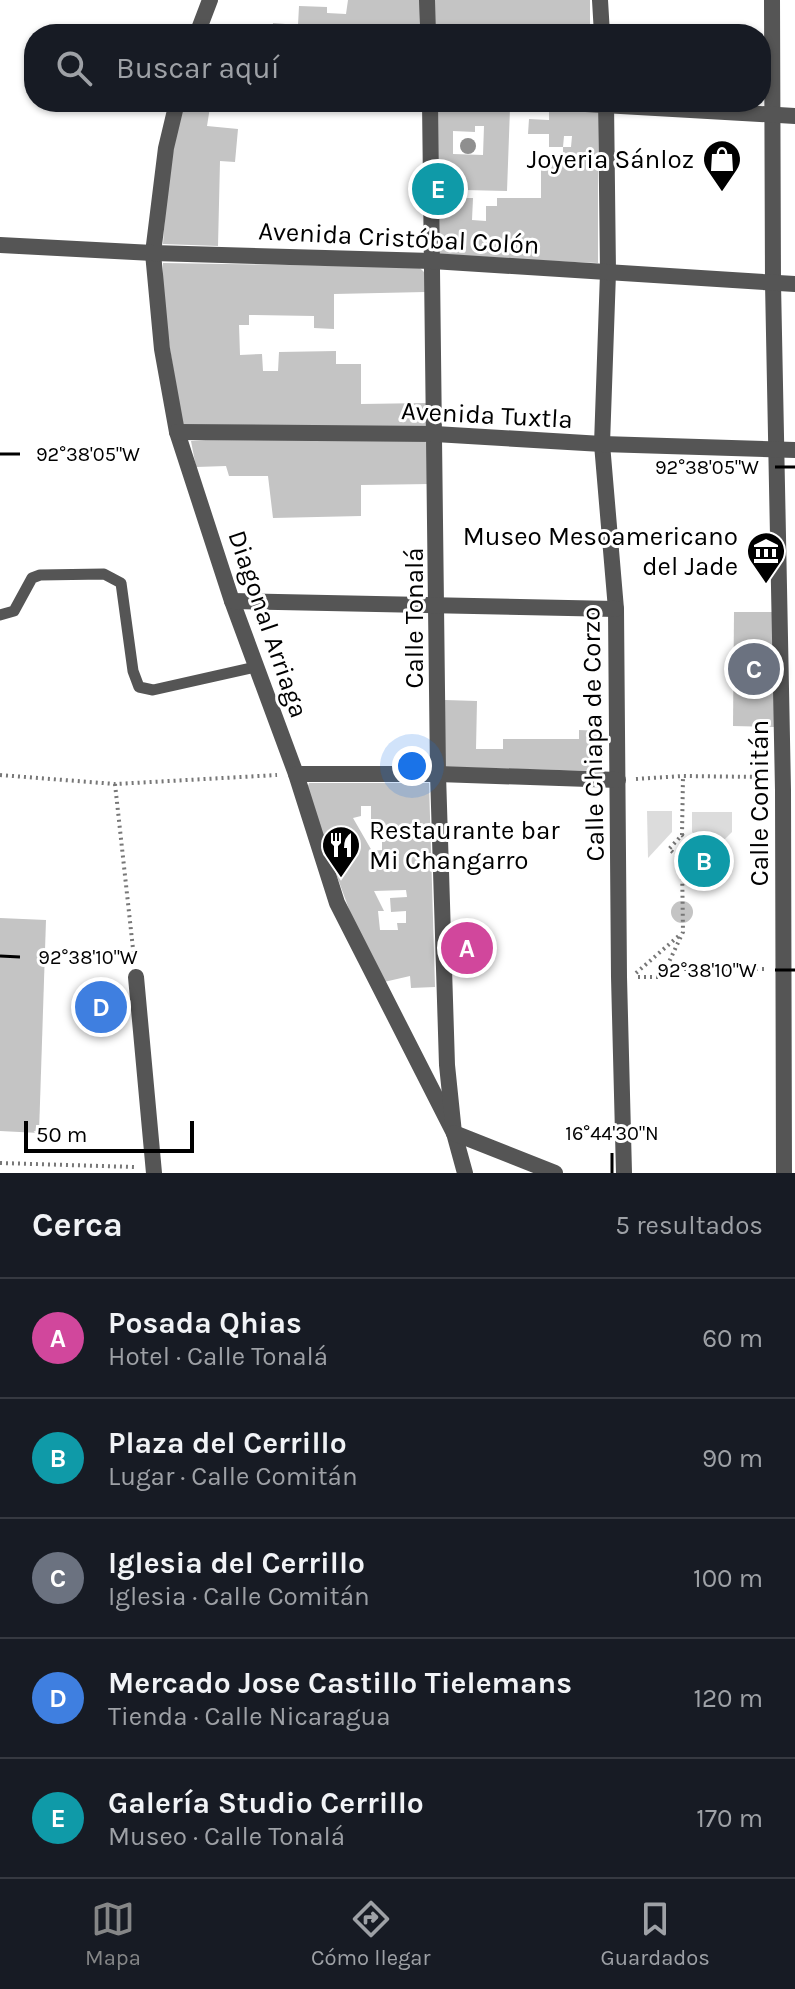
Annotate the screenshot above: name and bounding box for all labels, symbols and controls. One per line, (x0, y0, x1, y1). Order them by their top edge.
search box (24, 24, 771, 112)
icon: search (52, 46, 96, 90)
text: Buscar aquí (116, 50, 280, 86)
shop icon: Joyeria Sánloz (701, 138, 743, 193)
place label: Joyeria Sánloz (527, 144, 694, 175)
pin: E (412, 159, 464, 219)
street label: Avenida Cristóbal Colón (258, 215, 540, 261)
street label: Avenida Tuxtla (400, 395, 574, 435)
text: 92°38'05"W (36, 443, 140, 466)
text: 92°38'05"W (655, 456, 759, 479)
place label: Museo Mesoamericano del Jade (463, 521, 738, 582)
street label: Diagonal Arriaga (221, 526, 315, 722)
museum icon: Museo Mesoamericano del Jade (745, 530, 787, 585)
street label: Calle Tonalá (399, 547, 430, 689)
street label: Calle Chiapa de Corzo (575, 606, 611, 862)
pin: C (728, 639, 780, 699)
street label: Calle Comitán (744, 720, 775, 886)
your location (392, 746, 432, 786)
place label: Restaurante bar Mi Changarro (369, 815, 560, 876)
restaurant icon: Restaurante bar Mi Changarro (320, 824, 362, 879)
pin: B (678, 831, 730, 891)
pin: A (441, 918, 493, 978)
text: 92°38'10"W (38, 946, 138, 969)
text: 92°38'10"W (657, 959, 757, 982)
pin: D (75, 977, 127, 1037)
scale bar (24, 1117, 194, 1153)
text: 50 m (36, 1122, 87, 1148)
text: 16°44'30"N (565, 1122, 659, 1145)
text: Cerca (32, 1205, 123, 1245)
text: 5 resultados (615, 1210, 763, 1241)
text: Posada Qhias (108, 1305, 302, 1341)
text: A (50, 1323, 66, 1354)
text: 60 m (702, 1323, 763, 1354)
text: Hotel · Calle Tonalá (108, 1341, 328, 1372)
text: Plaza del Cerrillo (108, 1425, 347, 1461)
text: B (50, 1443, 66, 1474)
text: 90 m (702, 1443, 763, 1474)
text: Lugar · Calle Comitán (108, 1461, 358, 1492)
text: Iglesia del Cerrillo (108, 1545, 365, 1581)
text: C (50, 1563, 66, 1594)
text: 100 m (693, 1563, 763, 1594)
text: Iglesia · Calle Comitán (108, 1581, 370, 1612)
text: Mercado Jose Castillo Tielemans (108, 1665, 572, 1701)
text: D (49, 1683, 67, 1714)
text: 120 m (693, 1683, 763, 1714)
text: Tienda · Calle Nicaragua (108, 1701, 391, 1732)
text: Galería Studio Cerrillo (108, 1785, 424, 1821)
text: E (50, 1803, 66, 1834)
text: 170 m (696, 1803, 763, 1834)
text: Museo · Calle Tonalá (108, 1821, 345, 1852)
tab: Mapa (85, 1897, 141, 1971)
tab: Cómo llegar (311, 1897, 430, 1971)
tab: Guardados (601, 1897, 710, 1971)

